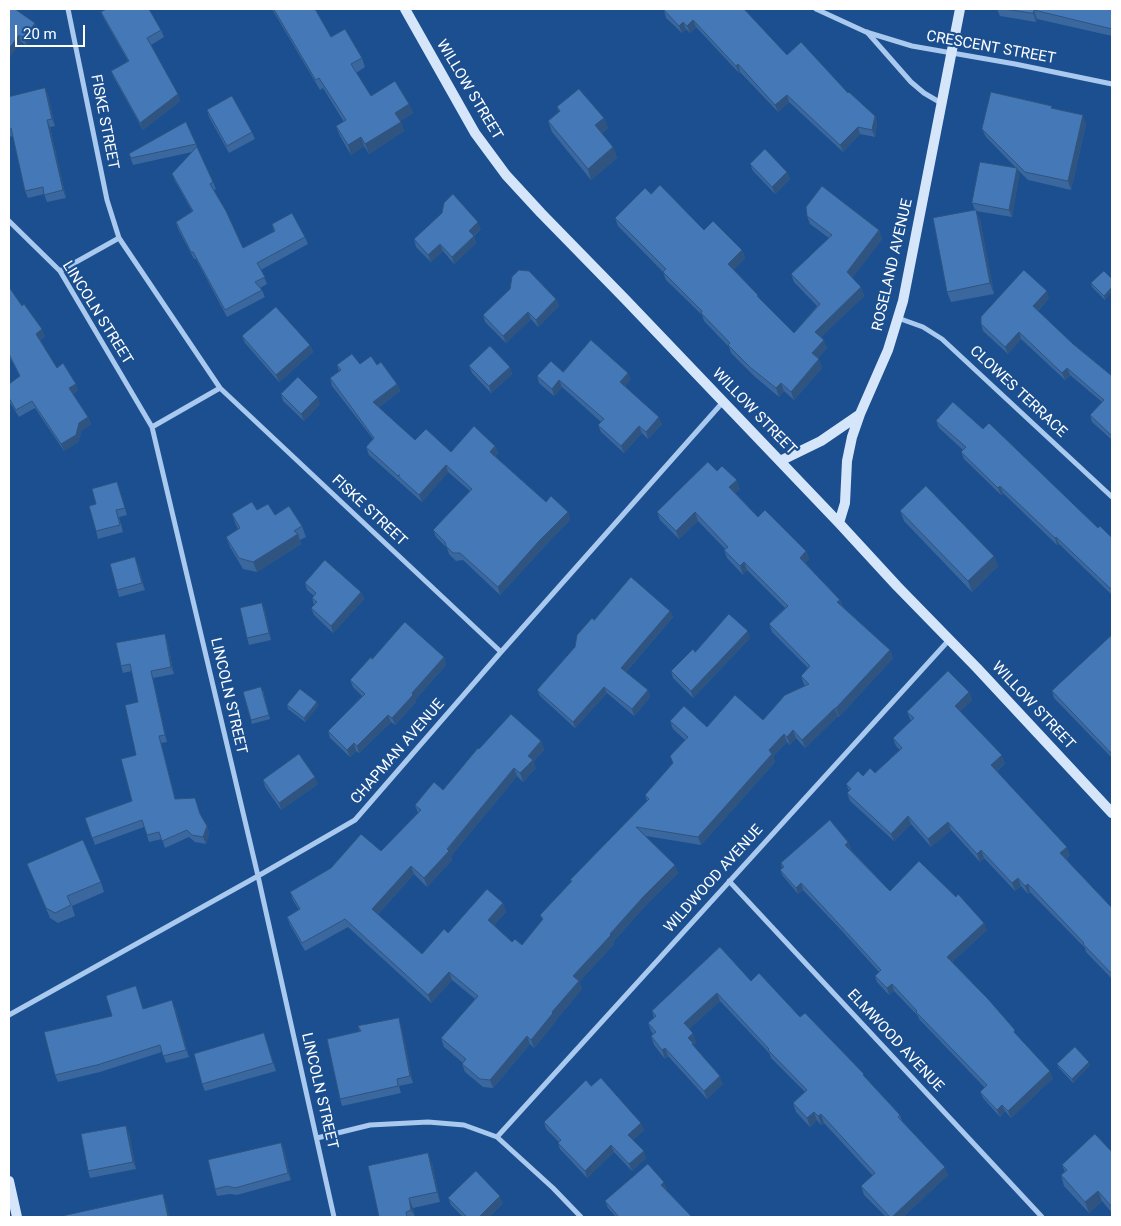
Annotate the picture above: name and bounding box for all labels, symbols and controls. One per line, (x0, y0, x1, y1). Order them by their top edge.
scale bar (18, 15, 88, 47)
text: 20 m (23, 25, 57, 43)
street label: CRESCENT STREET (925, 28, 1057, 68)
street label: WILLOW STREET (432, 37, 506, 143)
street label: FISKE STREET (86, 73, 122, 171)
street label: ROSELAND AVENUE (869, 197, 917, 333)
street label: LINCOLN STREET (58, 258, 136, 368)
street label: CLOWES TERRACE (966, 342, 1070, 442)
street label: WILLOW STREET (708, 365, 800, 459)
street label: FISKE STREET (328, 472, 410, 550)
street label: LINCOLN STREET (206, 636, 250, 756)
street label: WILLOW STREET (988, 658, 1078, 754)
street label: CHAPMAN AVENUE (347, 696, 449, 808)
street label: WILDWOOD AVENUE (661, 821, 767, 937)
street label: ELMWOOD AVENUE (843, 986, 947, 1096)
street label: LINCOLN STREET (297, 1031, 341, 1151)

